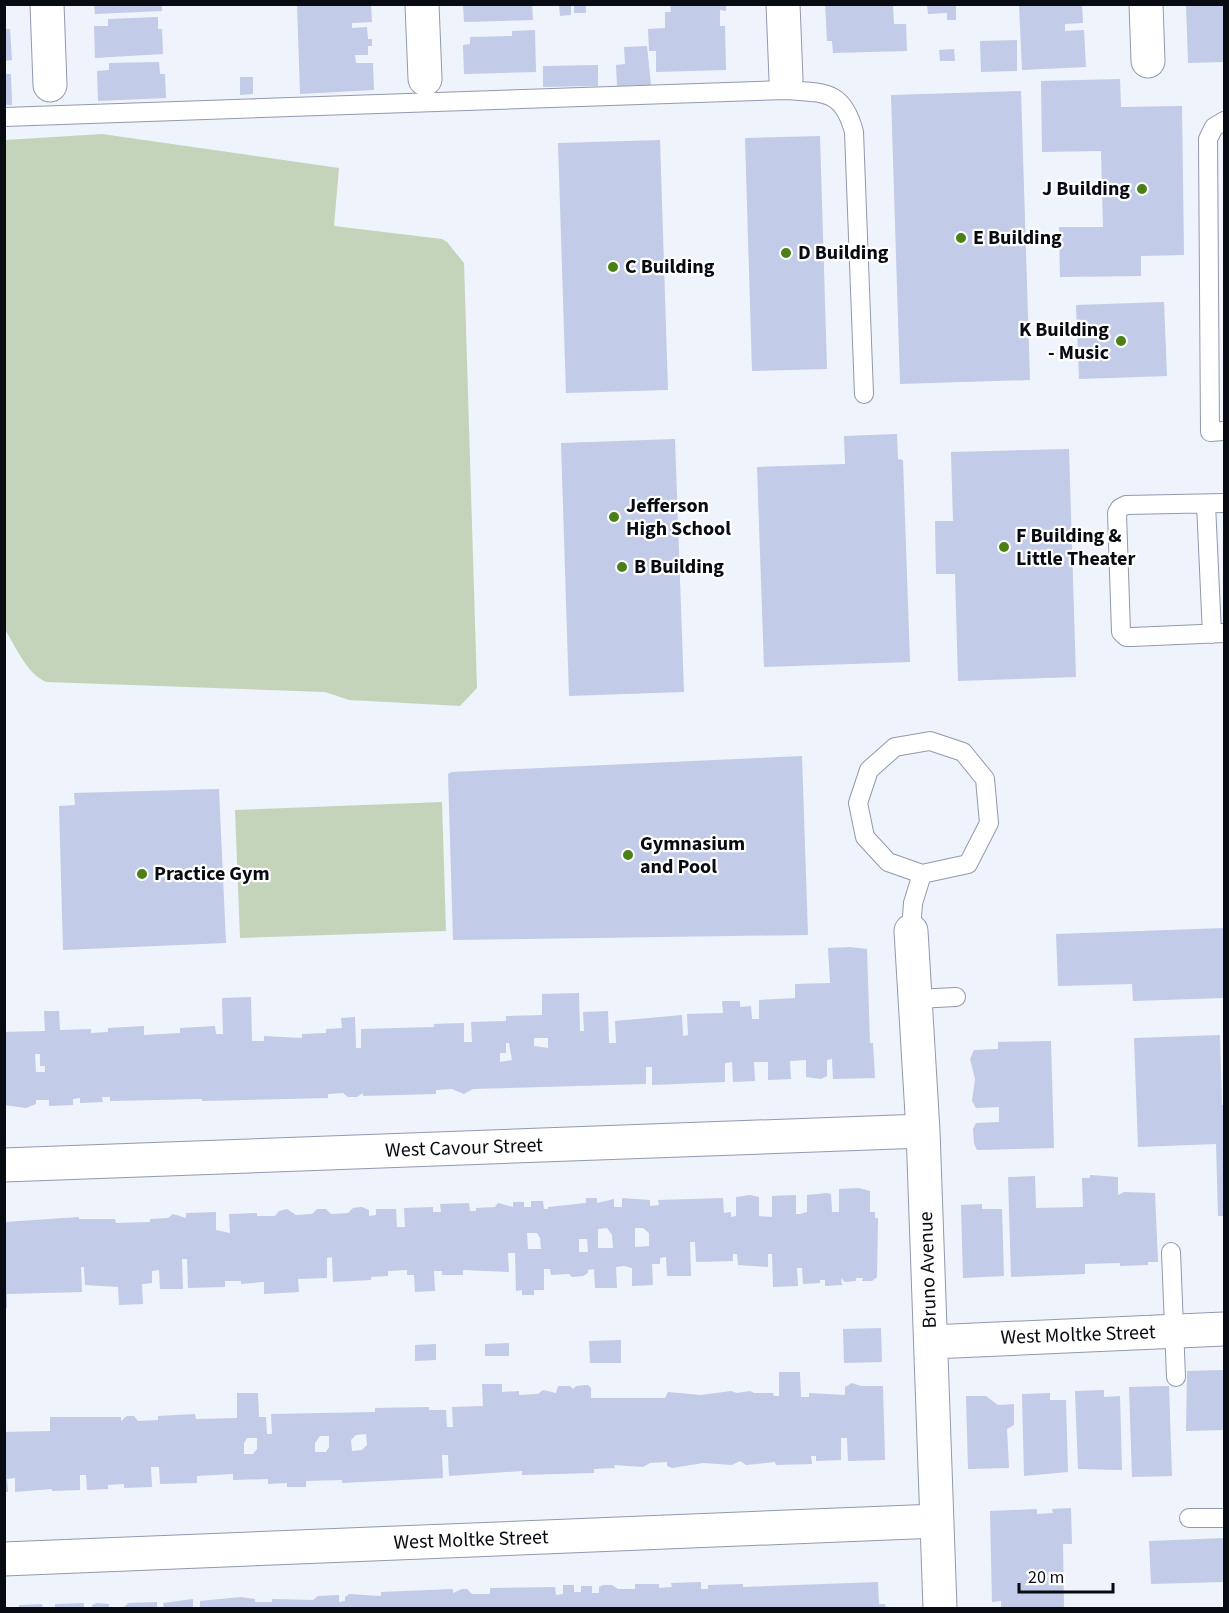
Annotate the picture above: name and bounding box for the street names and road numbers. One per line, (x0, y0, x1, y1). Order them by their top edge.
street label: West Cavour Street (385, 1131, 544, 1165)
street label: Bruno Avenue (912, 1211, 944, 1329)
street label: West Moltke Street (1000, 1318, 1156, 1352)
street label: West Moltke Street (393, 1523, 549, 1557)

